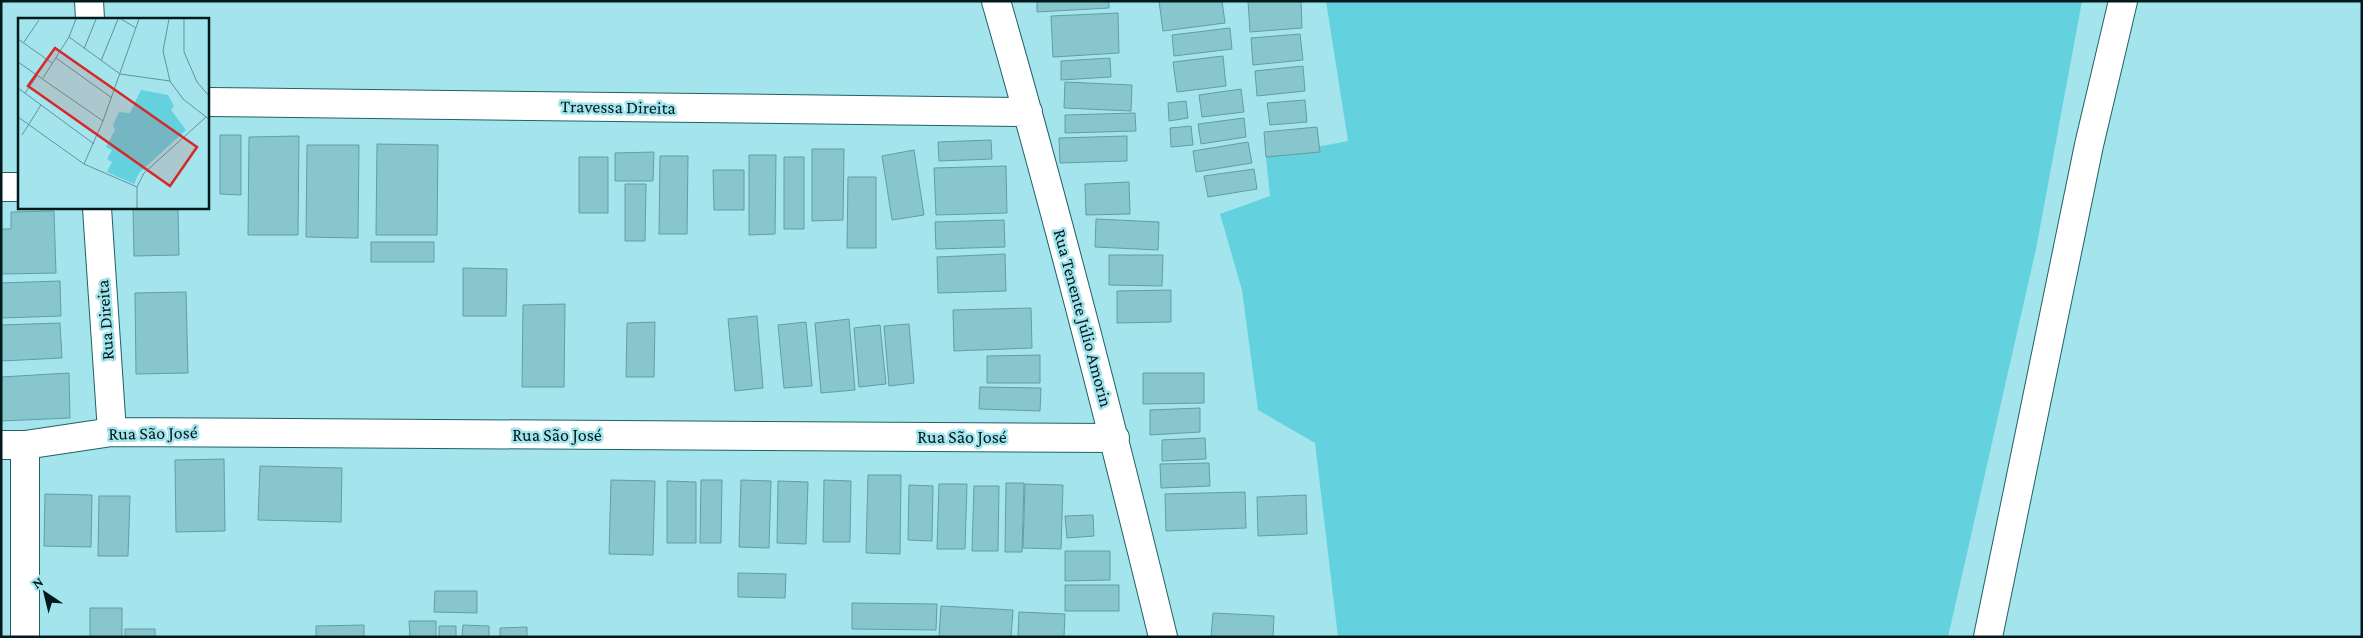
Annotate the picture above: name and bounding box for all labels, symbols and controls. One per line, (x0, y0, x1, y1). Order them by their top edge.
inset map (18, 18, 209, 209)
street label: Travessa Direita (560, 96, 676, 118)
street label: Rua Tenente Júlio Amorin (1050, 227, 1116, 410)
street label: Rua Direita (92, 279, 118, 361)
street label: Rua São José (108, 422, 198, 444)
street label: Rua São José (512, 425, 602, 445)
street label: Rua São José (917, 427, 1007, 447)
north arrow (20, 568, 70, 618)
text: N (29, 573, 46, 592)

